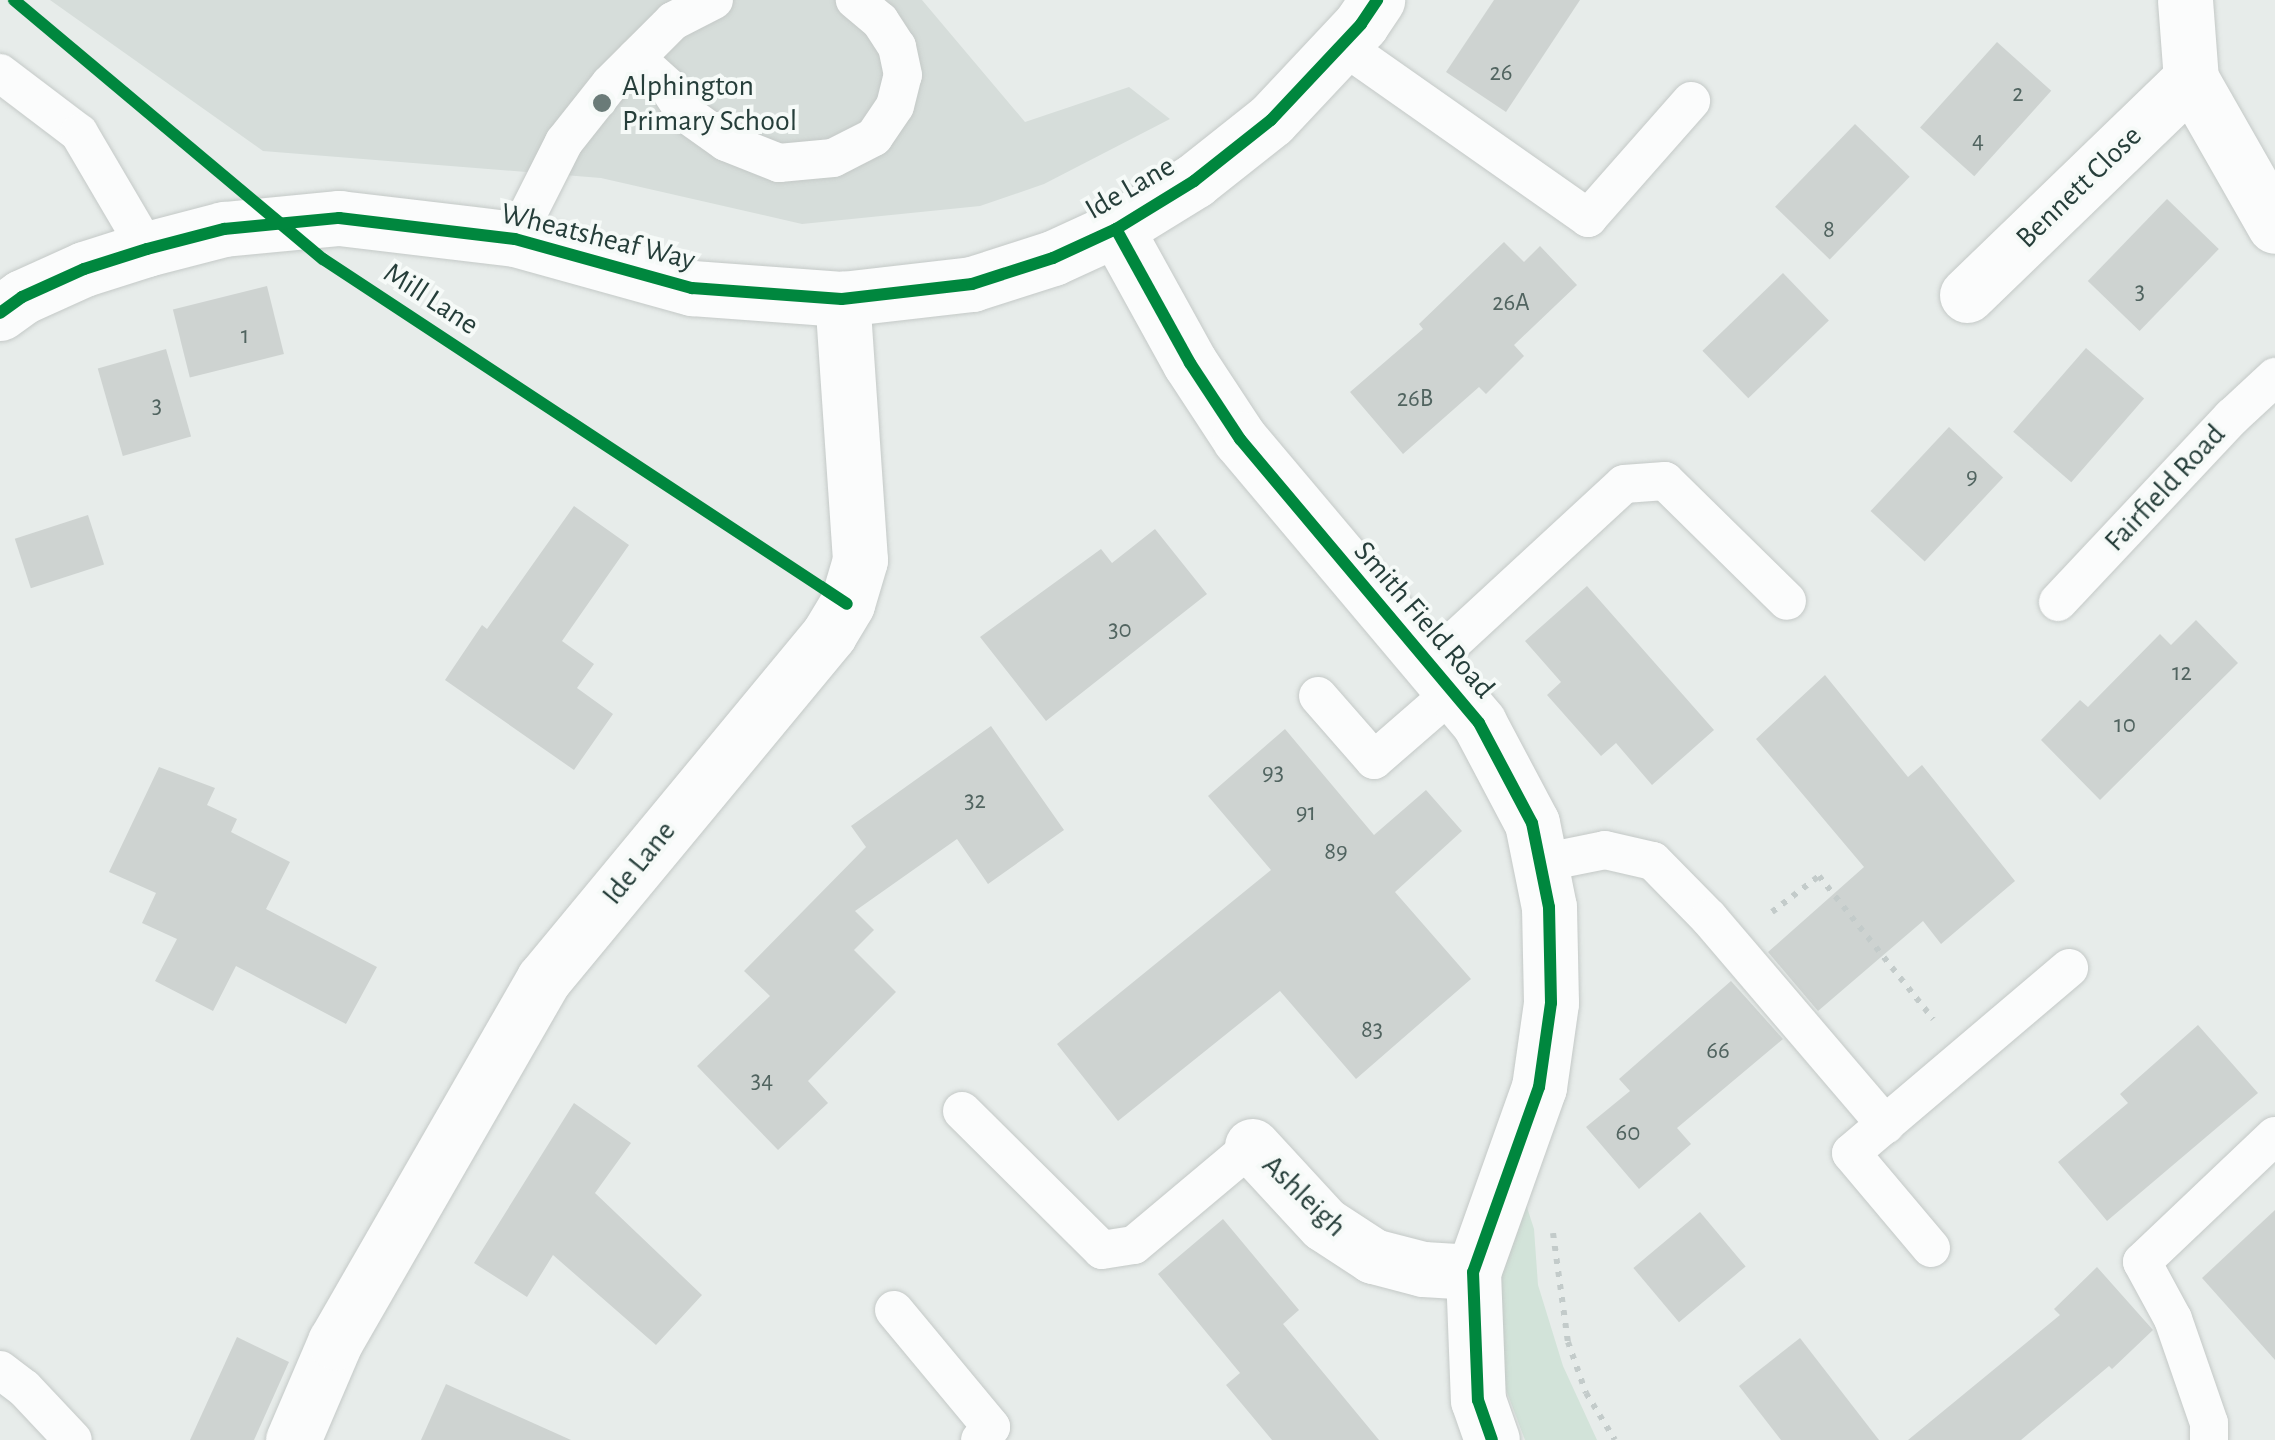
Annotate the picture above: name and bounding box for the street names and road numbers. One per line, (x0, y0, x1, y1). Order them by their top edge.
street label: Bennett Close (2009, 118, 2149, 256)
street label: Ide Lane (1079, 148, 1181, 228)
street label: Wheatsheaf Way (497, 195, 699, 279)
street label: Mill Lane (377, 255, 485, 343)
street label: Fairfield Road (2097, 417, 2233, 559)
street label: Smith Field Road (1346, 534, 1502, 706)
street label: Ide Lane (594, 814, 684, 912)
street label: Ashleigh (1255, 1147, 1353, 1245)

